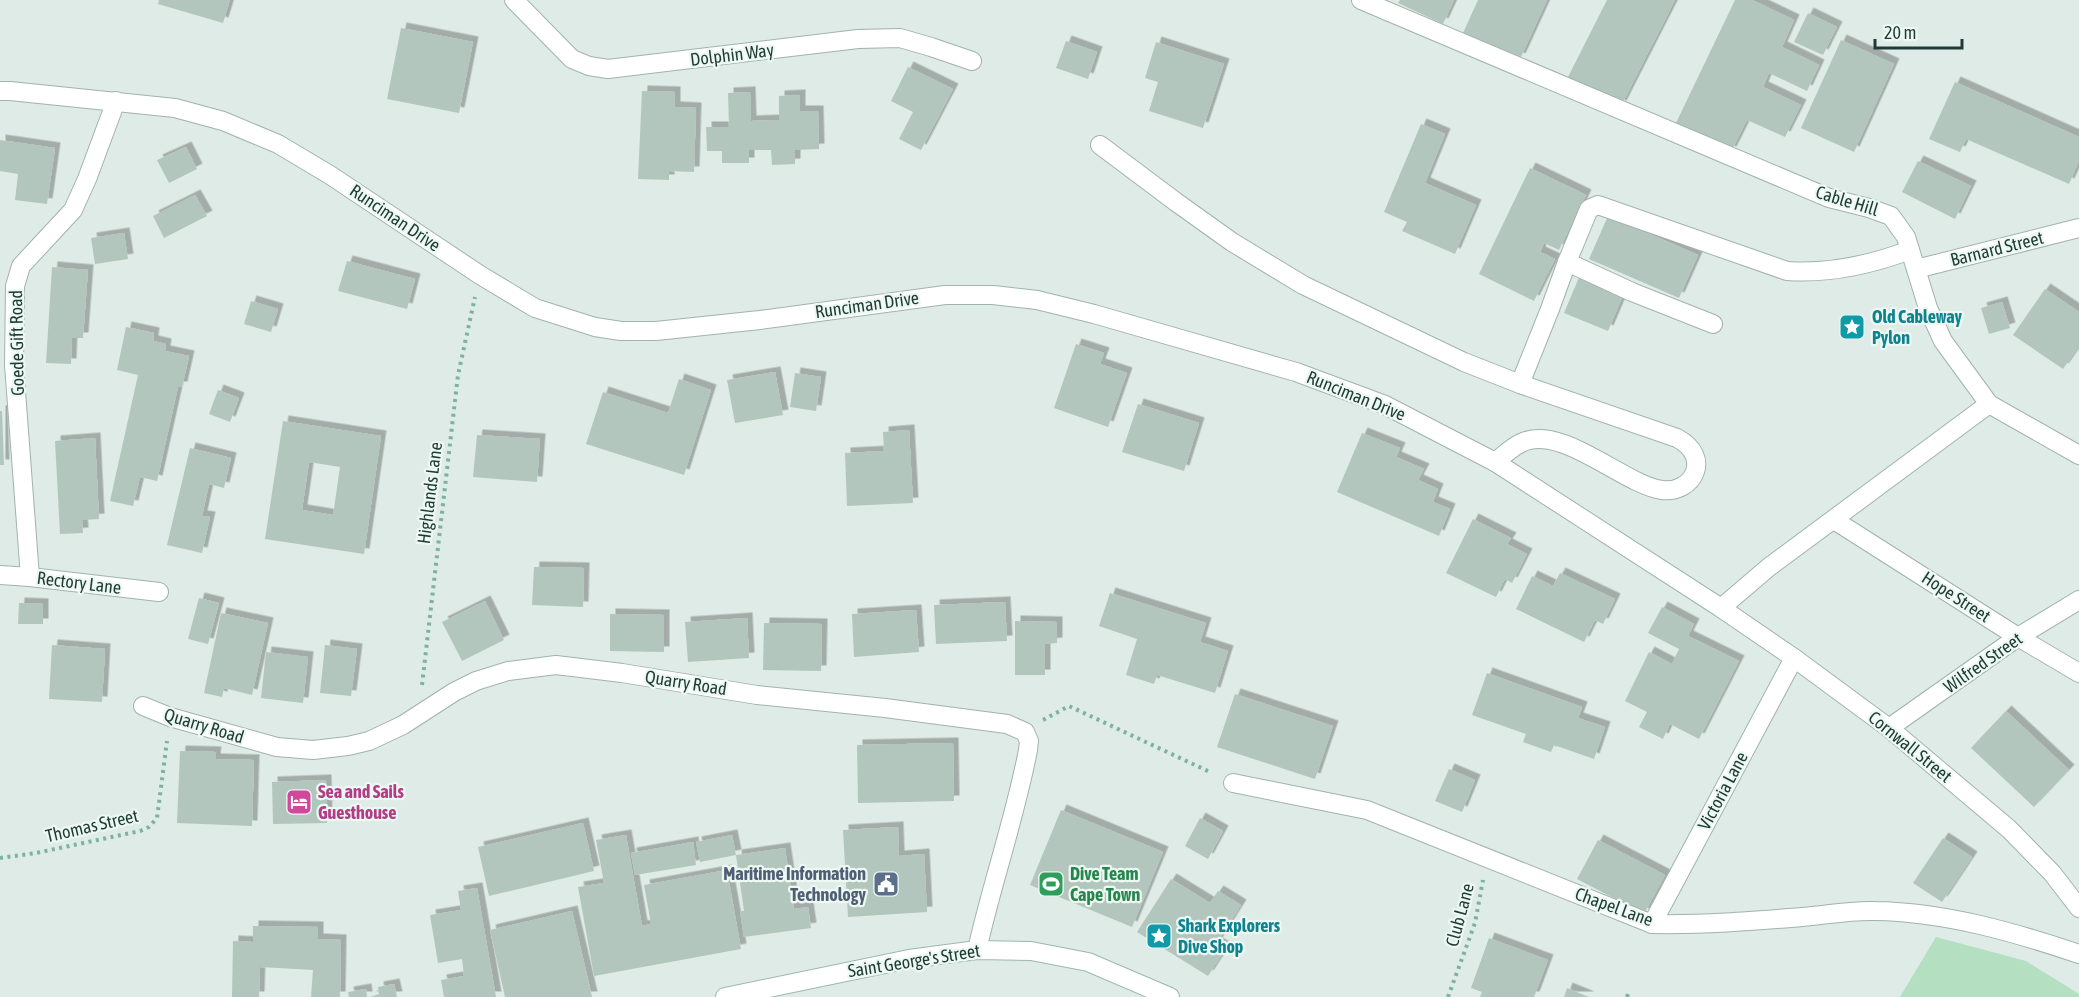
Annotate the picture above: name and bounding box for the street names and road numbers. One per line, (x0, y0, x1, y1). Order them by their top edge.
street label: Dolphin Way (689, 39, 775, 70)
street label: Runciman Drive (346, 180, 445, 256)
street label: Cable Hill (1813, 181, 1881, 220)
street label: Barnard Street (1948, 227, 2046, 270)
street label: Runciman Drive (814, 287, 920, 322)
street label: Goede Gift Road (5, 290, 28, 396)
street label: Runciman Drive (1304, 366, 1409, 425)
street label: Highlands Lane (413, 441, 446, 545)
street label: Rectory Lane (36, 567, 122, 598)
street label: Hope Street (1918, 567, 1995, 627)
street label: Wilfred Street (1939, 628, 2026, 697)
street label: Quarry Road (644, 666, 728, 699)
street label: Quarry Road (162, 703, 247, 748)
street label: Cornwall Street (1864, 707, 1956, 787)
street label: Victoria Lane (1693, 748, 1752, 833)
street label: Thomas Street (44, 805, 140, 846)
street label: Club Lane (1441, 881, 1478, 949)
street label: Chapel Lane (1572, 883, 1656, 930)
street label: Saint George's Street (846, 940, 982, 981)

